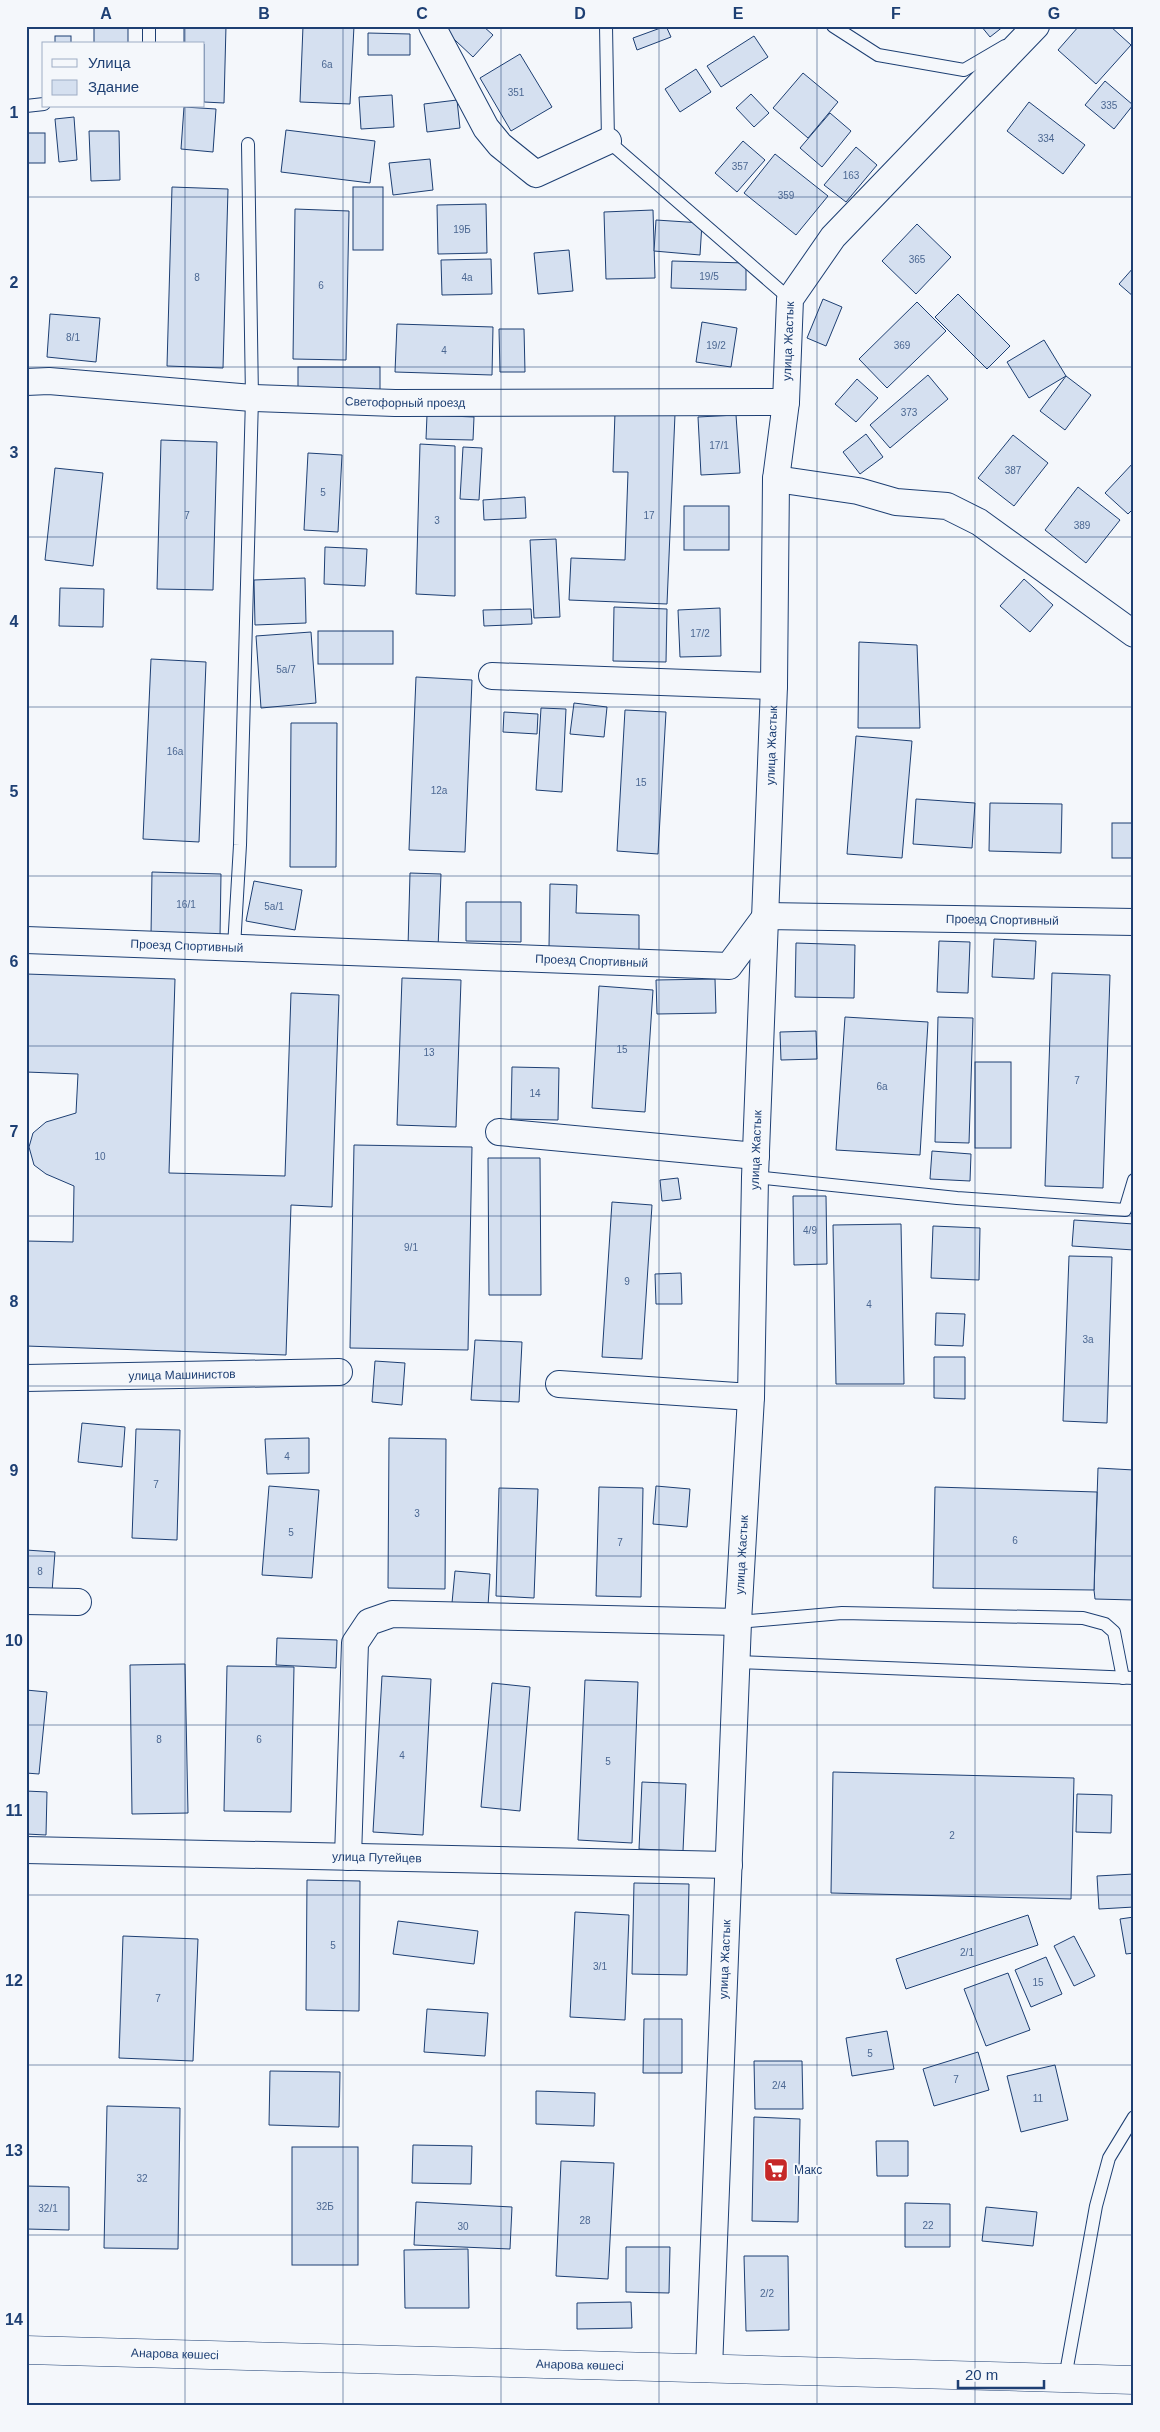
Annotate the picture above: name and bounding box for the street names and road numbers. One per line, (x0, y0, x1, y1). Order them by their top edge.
street label: улица Жастык (780, 300, 797, 381)
street label: Светофорный проезд (345, 394, 465, 410)
street label: улица Жастык (763, 704, 780, 785)
street label: Проезд Спортивный (946, 912, 1059, 928)
street label: Проезд Спортивный (130, 937, 244, 955)
street label: Проезд Спортивный (535, 952, 648, 970)
street label: улица Жастык (748, 1109, 765, 1190)
street label: улица Машинистов (128, 1367, 236, 1383)
street label: улица Жастык (733, 1514, 751, 1595)
street label: улица Путейцев (332, 1850, 422, 1865)
street label: улица Жастык (716, 1918, 733, 1999)
street label: Анарова көшесі (131, 2346, 219, 2362)
street label: Анарова көшесі (536, 2357, 624, 2373)

